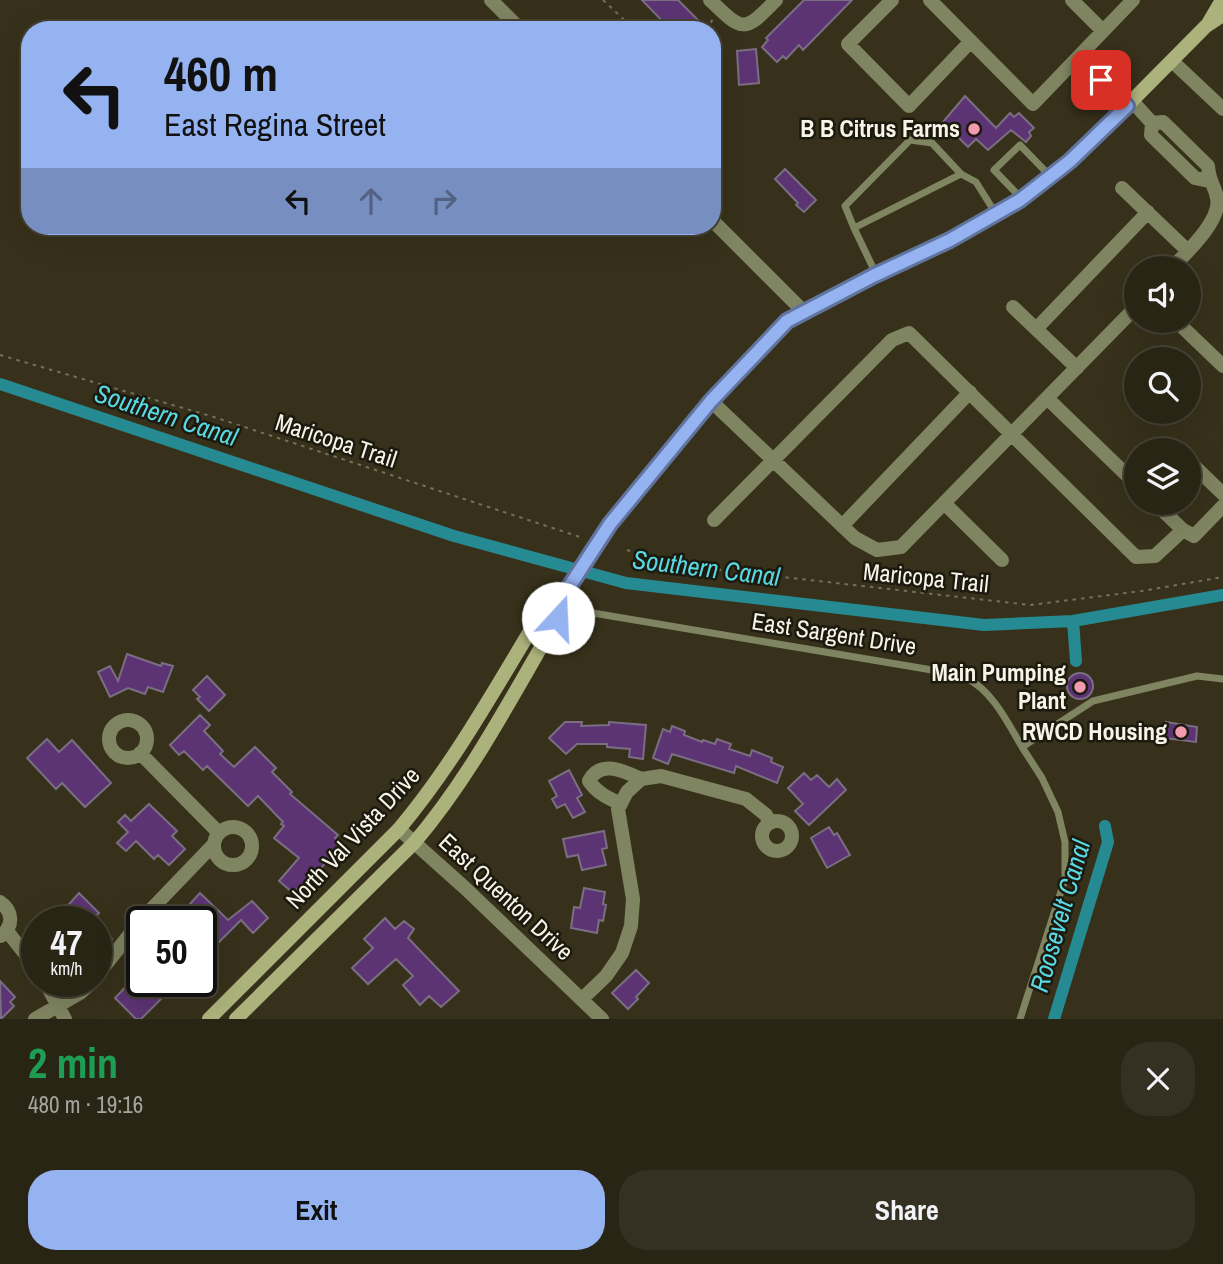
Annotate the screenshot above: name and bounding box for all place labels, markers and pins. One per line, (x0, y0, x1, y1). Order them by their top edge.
pin (1071, 50, 1131, 110)
place label: B B Citrus Farms (800, 112, 960, 144)
marker: B B Citrus Farms (966, 121, 982, 137)
place label: Main Pumping Plant (932, 656, 1066, 716)
marker: Main Pumping Plant (1072, 679, 1088, 695)
place label: RWCD Housing (1022, 715, 1167, 747)
marker: RWCD Housing (1173, 724, 1189, 740)

